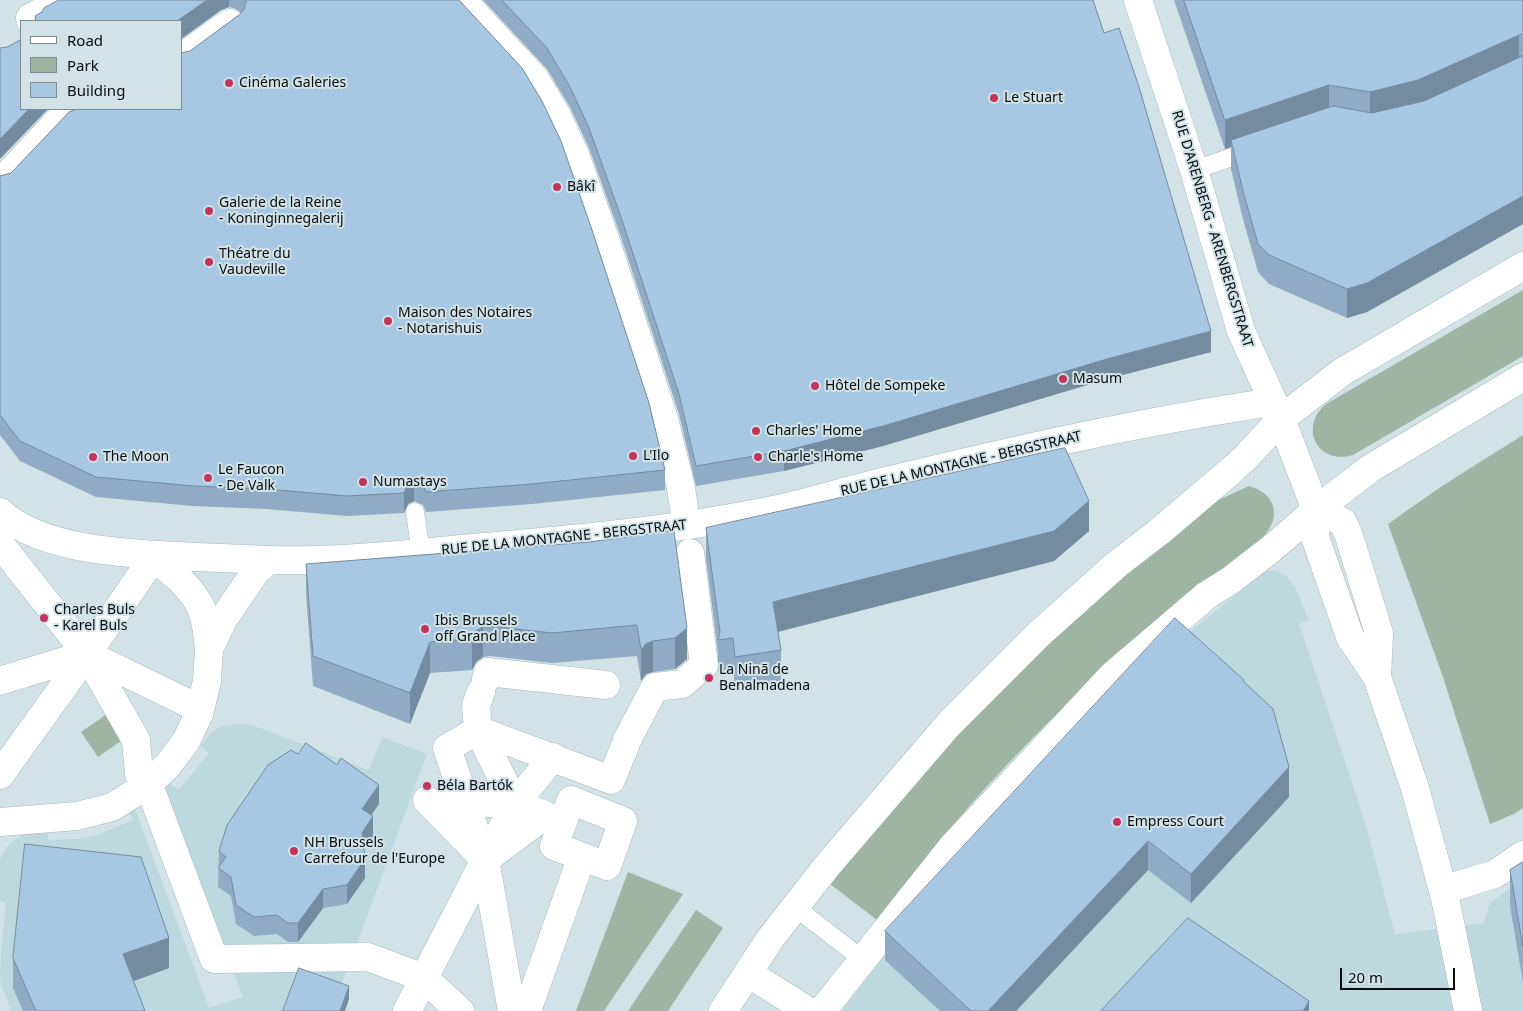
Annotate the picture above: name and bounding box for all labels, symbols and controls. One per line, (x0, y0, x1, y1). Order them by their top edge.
legend (20, 20, 182, 110)
text: Road (67, 30, 103, 50)
text: Park (67, 55, 99, 75)
place label: Cinéma Galeries (239, 75, 346, 91)
marker: Cinéma Galeries (223, 77, 235, 89)
text: Building (67, 80, 125, 100)
place label: Le Stuart (1004, 90, 1063, 106)
marker: Le Stuart (988, 92, 1000, 104)
street label: RUE D'ARENBERG - ARENBERGSTRAAT (1168, 108, 1256, 350)
place label: Bâkî (567, 179, 595, 195)
marker: Bâkî (551, 181, 563, 193)
place label: Galerie de la Reine - Koninginnegalerij (219, 195, 344, 228)
marker: Galerie de la Reine - Koninginnegalerij (203, 205, 215, 217)
place label: Théatre du Vaudeville (219, 246, 291, 278)
marker: Théatre du Vaudeville (203, 256, 215, 268)
place label: Maison des Notaires - Notarishuis (398, 305, 532, 338)
marker: Maison des Notaires - Notarishuis (382, 315, 394, 327)
place label: Masum (1073, 371, 1122, 387)
marker: Masum (1057, 373, 1069, 385)
place label: Hôtel de Sompeke (825, 378, 945, 394)
marker: Hôtel de Sompeke (809, 380, 821, 392)
place label: Charles' Home (766, 423, 862, 439)
marker: Charles' Home (750, 425, 762, 437)
street label: RUE DE LA MONTAGNE - BERGSTRAAT (839, 428, 1083, 500)
place label: L'Ilo (643, 448, 669, 464)
place label: The Moon (103, 449, 169, 465)
place label: Charle's Home (768, 449, 863, 465)
marker: L'Ilo (627, 450, 639, 462)
marker: The Moon (87, 451, 99, 463)
marker: Charle's Home (752, 451, 764, 463)
place label: Le Faucon - De Valk (218, 462, 284, 494)
marker: Le Faucon - De Valk (202, 472, 214, 484)
place label: Numastays (373, 474, 447, 490)
marker: Numastays (357, 476, 369, 488)
street label: RUE DE LA MONTAGNE - BERGSTRAAT (440, 517, 688, 559)
place label: Charles Buls - Karel Buls (54, 602, 135, 634)
marker: Charles Buls - Karel Buls (38, 612, 50, 624)
place label: Ibis Brussels off Grand Place (435, 613, 536, 646)
marker: Ibis Brussels off Grand Place (419, 623, 431, 635)
place label: La Ninã de Benalmadena (719, 662, 810, 694)
marker: La Ninã de Benalmadena (703, 672, 715, 684)
place label: Béla Bartók (437, 778, 513, 794)
marker: Béla Bartók (421, 780, 433, 792)
place label: Empress Court (1127, 814, 1224, 830)
marker: Empress Court (1111, 816, 1123, 828)
place label: NH Brussels Carrefour de l'Europe (304, 835, 445, 868)
marker: NH Brussels Carrefour de l'Europe (288, 845, 300, 857)
scale bar (1343, 958, 1458, 990)
text: 20 m (1348, 967, 1383, 987)

